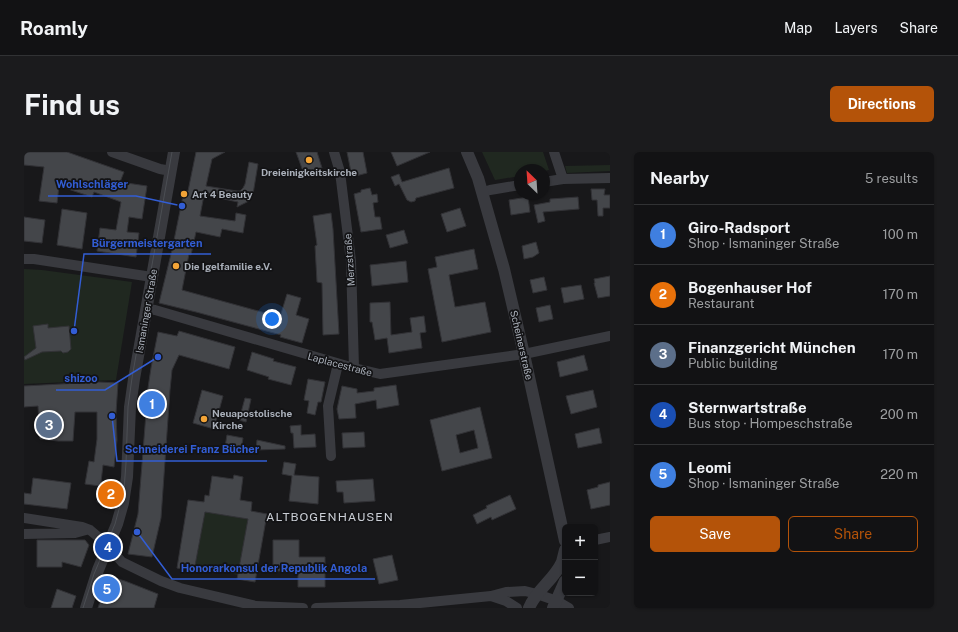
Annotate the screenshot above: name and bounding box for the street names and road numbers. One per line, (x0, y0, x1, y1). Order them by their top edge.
street label: Merzstraße (341, 233, 357, 287)
street label: Ismaninger Straße (133, 268, 159, 354)
street label: Scheinerstraße (508, 309, 536, 381)
street label: Laplacestraße (306, 350, 374, 378)

